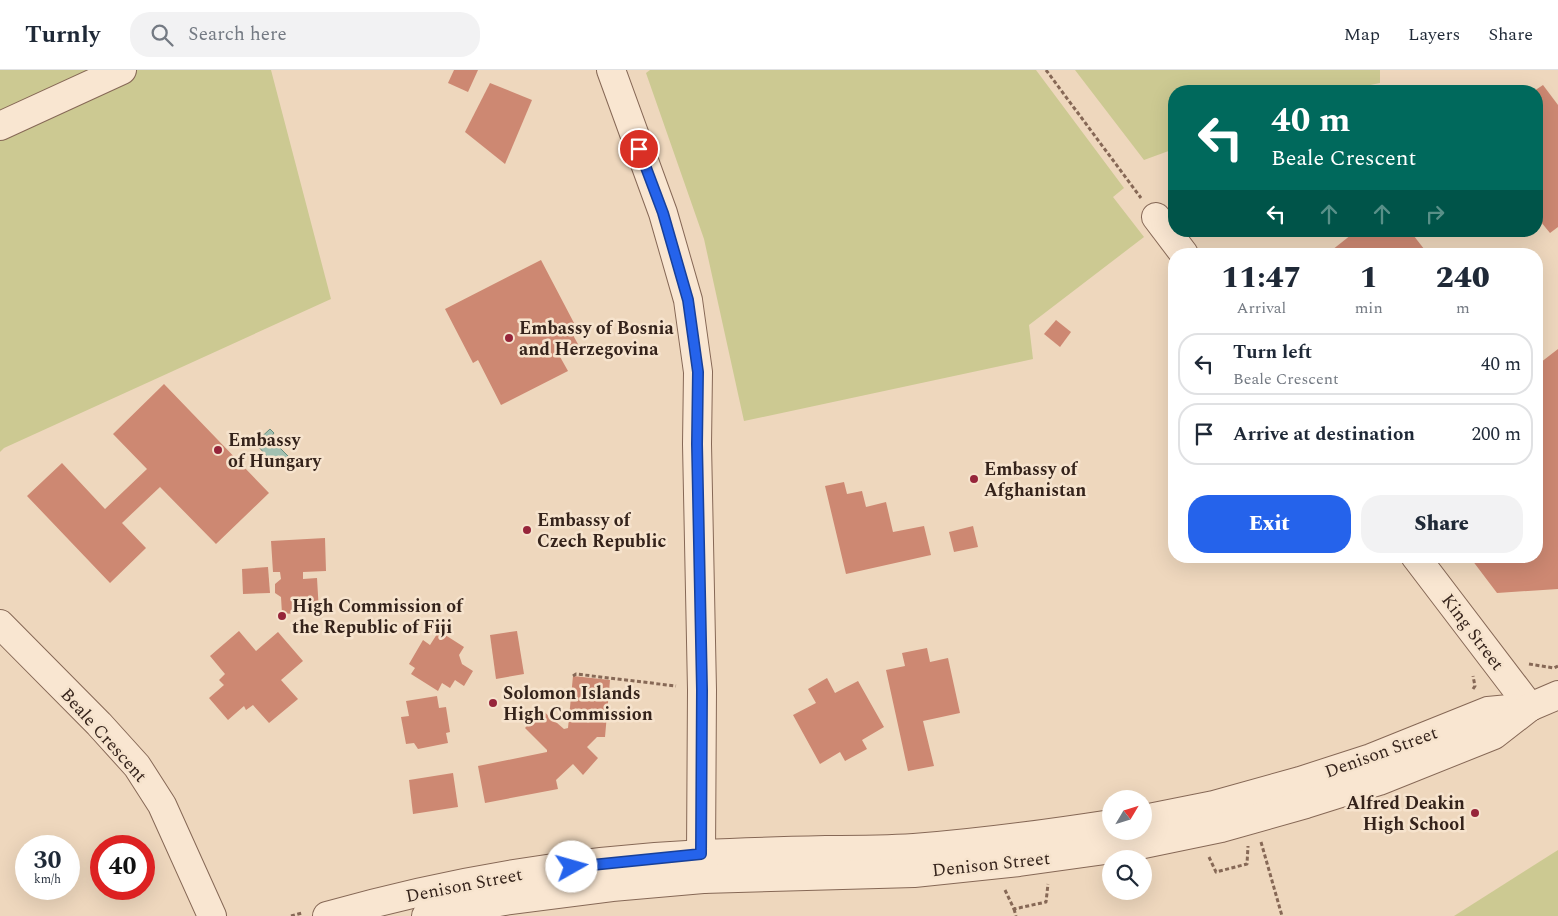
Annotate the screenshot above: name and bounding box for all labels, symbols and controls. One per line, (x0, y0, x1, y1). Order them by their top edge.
search box (130, 12, 480, 57)
text: Turnly (25, 17, 100, 53)
text: Search here (188, 20, 287, 49)
icon: search (148, 21, 176, 49)
text: Map (1344, 21, 1380, 48)
text: Layers (1408, 21, 1460, 48)
text: Share (1488, 21, 1533, 48)
text: 40 m (1271, 94, 1351, 147)
icon: left (1188, 105, 1253, 170)
pin (618, 128, 660, 170)
icon: arrive (625, 135, 653, 163)
text: Beale Crescent (1271, 142, 1416, 175)
icon: left (1262, 200, 1290, 228)
icon: ahead (1315, 200, 1343, 228)
icon: ahead (1368, 200, 1396, 228)
icon: right (1421, 200, 1449, 228)
text: 11:47 (1221, 255, 1302, 301)
text: 1 (1360, 255, 1378, 301)
text: 240 (1436, 255, 1490, 301)
text: Arrival (1236, 296, 1286, 320)
text: min (1355, 296, 1383, 320)
text: m (1456, 296, 1470, 320)
place label: Embassy of Bosnia and Herzegovina (519, 315, 675, 363)
marker: Embassy of Bosnia and Herzegovina (503, 332, 515, 344)
text: Turn left (1233, 338, 1312, 367)
icon: left (1190, 350, 1218, 378)
text: 40 m (1481, 350, 1521, 379)
text: Beale Crescent (1233, 367, 1339, 391)
icon: arrive (1190, 420, 1218, 448)
text: Arrive at destination (1233, 420, 1415, 449)
text: 200 m (1471, 420, 1521, 449)
place label: Embassy of Hungary (228, 427, 322, 475)
marker: Embassy of Hungary (212, 444, 224, 456)
place label: Embassy of Afghanistan (984, 456, 1086, 504)
marker: Embassy of Afghanistan (968, 473, 980, 485)
button: Exit (1188, 495, 1351, 553)
button: Share (1361, 495, 1523, 553)
place label: Embassy of Czech Republic (537, 507, 666, 555)
marker: Embassy of Czech Republic (521, 524, 533, 536)
street label: King Street (1435, 588, 1511, 677)
place label: High Commission of the Republic of Fiji (292, 593, 464, 641)
marker: High Commission of the Republic of Fiji (276, 610, 288, 622)
place label: Solomon Islands High Commission (503, 680, 653, 728)
street label: Beale Crescent (54, 682, 153, 789)
marker: Solomon Islands High Commission (487, 697, 499, 709)
street label: Denison Street (1321, 720, 1441, 785)
north arrow (1102, 790, 1152, 840)
map controls (1102, 790, 1152, 900)
place label: Alfred Deakin High School (1346, 790, 1465, 838)
marker: Alfred Deakin High School (1469, 807, 1481, 819)
speed limit sign: 40 (90, 835, 155, 900)
position arrow (545, 840, 597, 892)
text: 30 (33, 842, 62, 880)
street label: Denison Street (931, 845, 1051, 884)
button: search (1102, 850, 1152, 900)
street label: Denison Street (403, 861, 525, 910)
text: km/h (34, 870, 61, 889)

